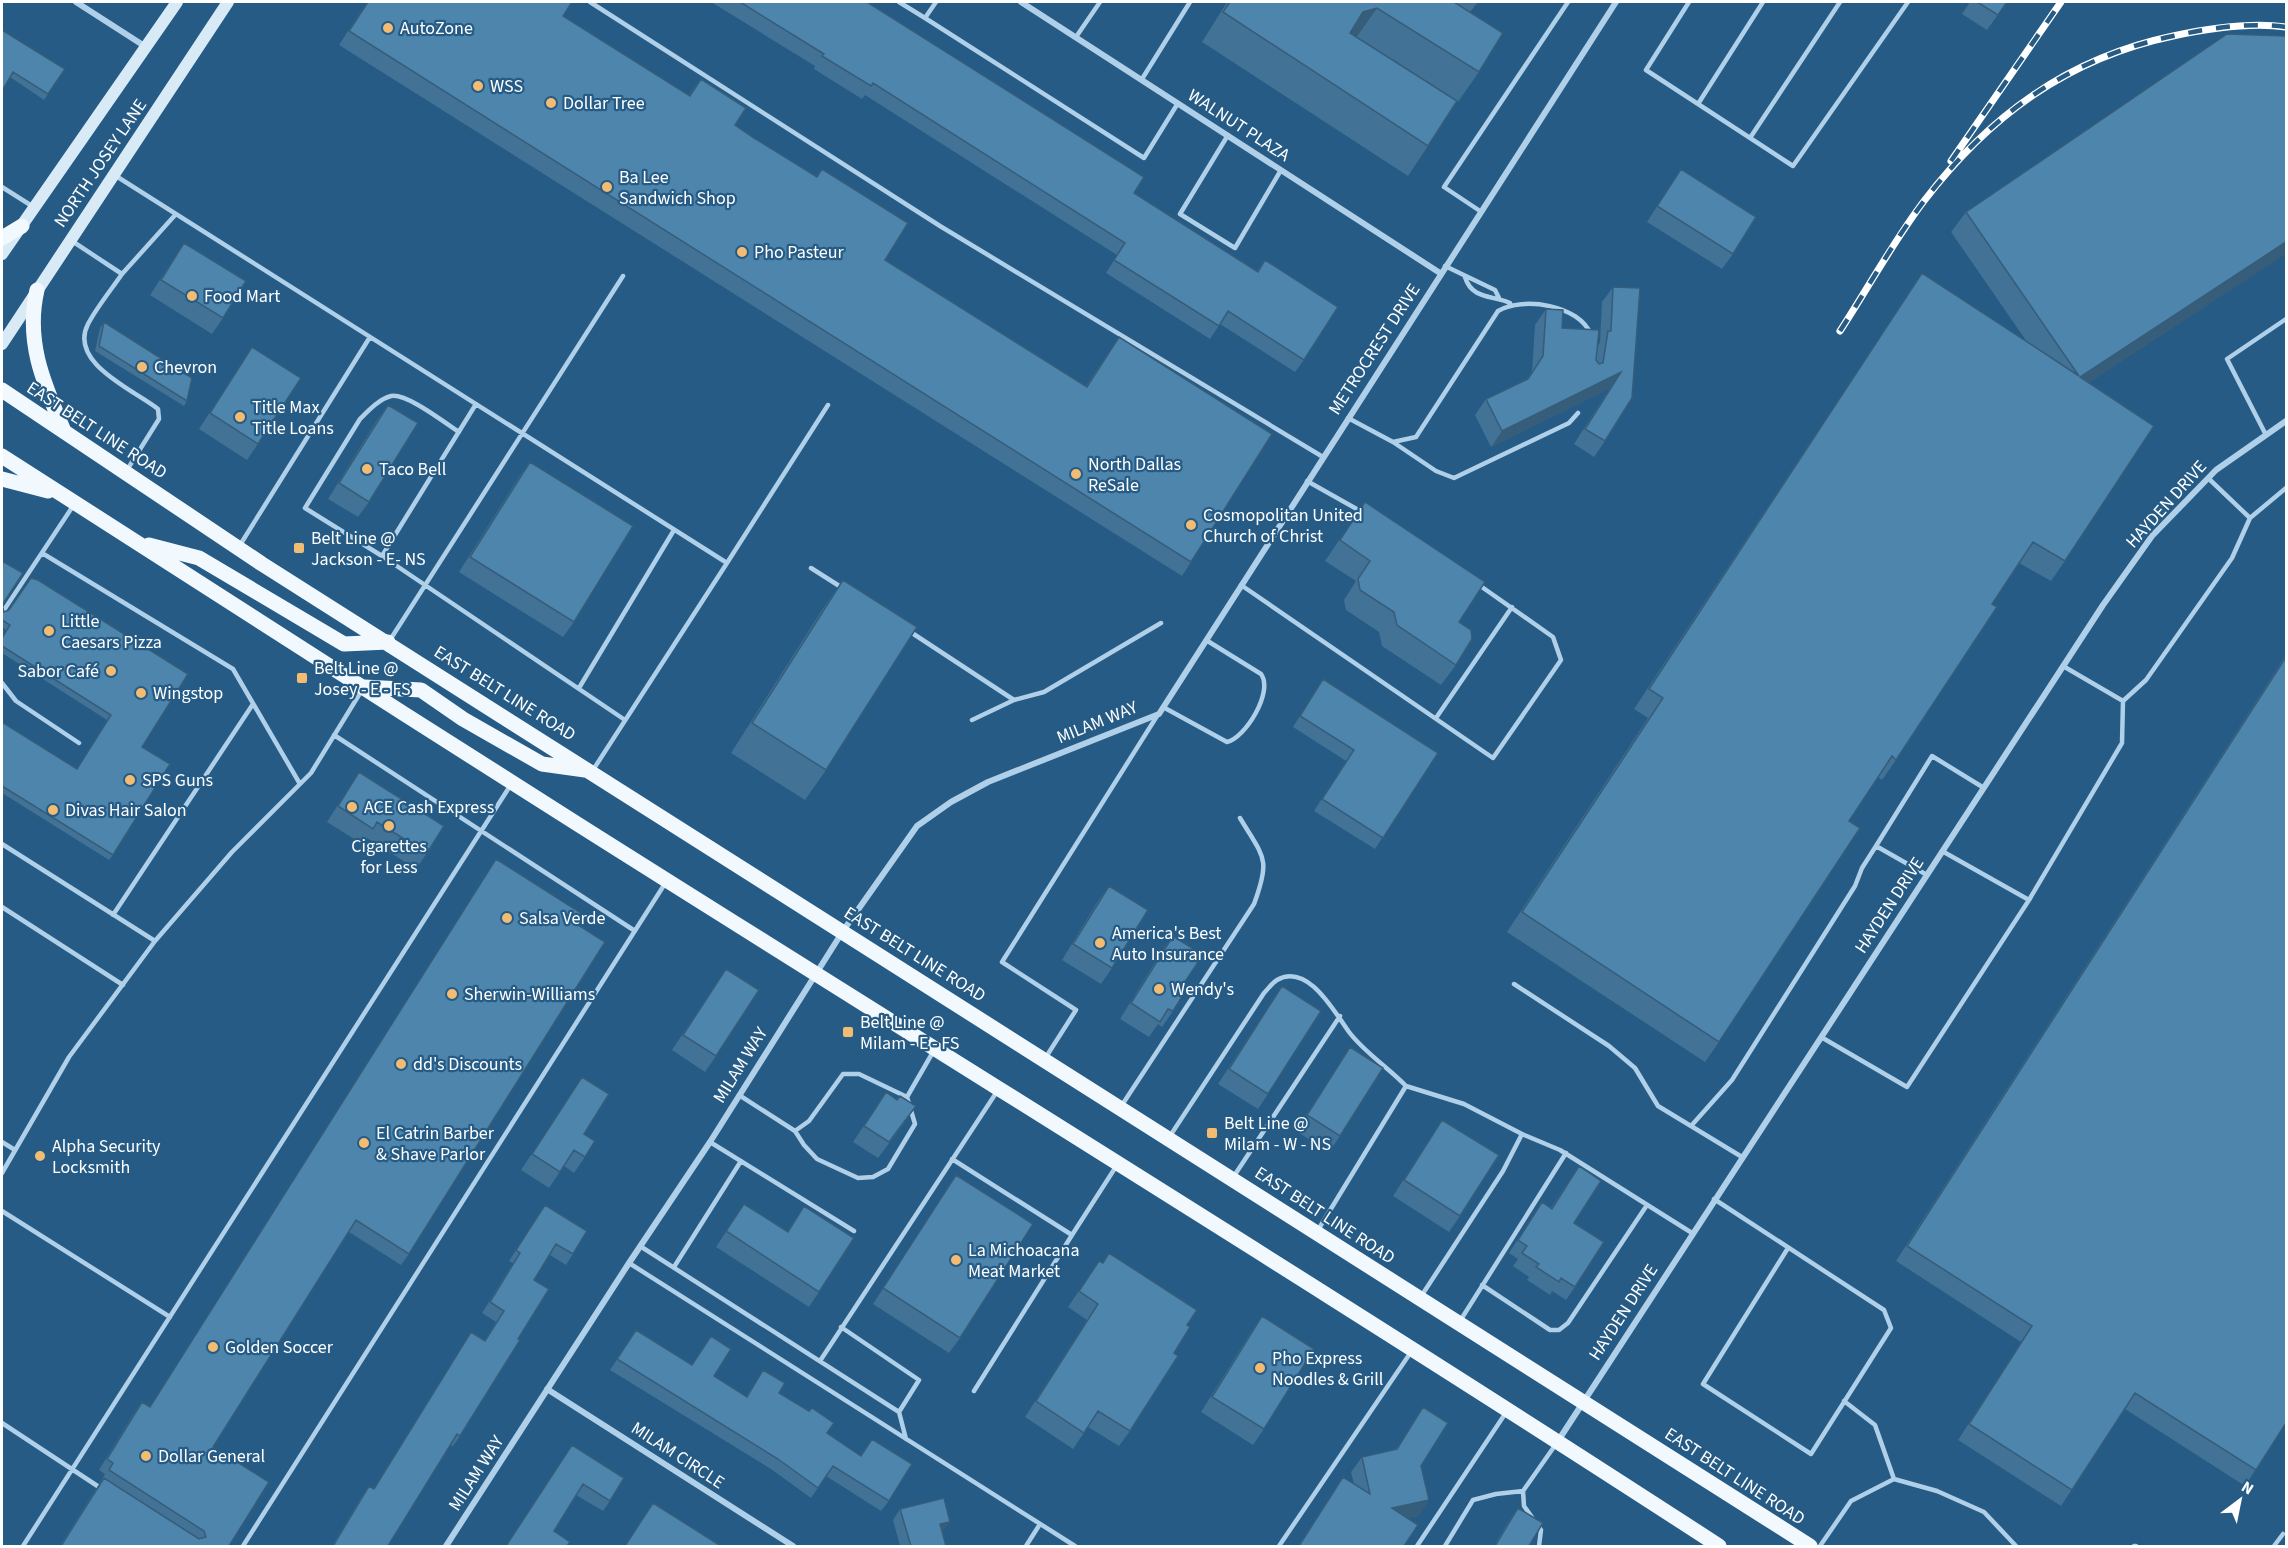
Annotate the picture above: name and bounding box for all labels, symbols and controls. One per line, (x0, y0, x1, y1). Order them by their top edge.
place label: AutoZone (400, 16, 473, 41)
marker: AutoZone (381, 21, 395, 35)
place label: WSS (490, 74, 523, 99)
marker: WSS (471, 79, 485, 93)
street label: WALNUT PLAZA (1183, 83, 1295, 168)
place label: Dollar Tree (563, 91, 645, 116)
street label: NORTH JOSEY LANE (48, 94, 153, 232)
marker: Dollar Tree (544, 96, 558, 110)
place label: Ba Lee Sandwich Shop (619, 165, 736, 211)
marker: Ba Lee Sandwich Shop (600, 180, 614, 194)
place label: Pho Pasteur (754, 240, 845, 265)
marker: Pho Pasteur (735, 245, 749, 259)
street label: METROCREST DRIVE (1323, 279, 1426, 420)
place label: Food Mart (204, 284, 280, 309)
marker: Food Mart (185, 289, 199, 303)
place label: Chevron (154, 355, 217, 380)
marker: Chevron (135, 360, 149, 374)
street label: EAST BELT LINE ROAD (22, 376, 172, 485)
place label: Title Max Title Loans (252, 395, 334, 441)
marker: Title Max Title Loans (233, 410, 247, 424)
place label: North Dallas ReSale (1088, 452, 1181, 498)
street label: HAYDEN DRIVE (2120, 455, 2213, 554)
place label: Taco Bell (379, 457, 446, 482)
marker: Taco Bell (360, 462, 374, 476)
marker: North Dallas ReSale (1069, 467, 1083, 481)
place label: Cosmopolitan United Church of Christ (1203, 503, 1363, 549)
marker: Cosmopolitan United Church of Christ (1184, 518, 1198, 532)
place label: Belt Line @ Jackson - E- NS (311, 526, 426, 572)
marker: Belt Line @ Jackson - E- NS (292, 541, 306, 555)
place label: Little Caesars Pizza (61, 609, 162, 655)
marker: Little Caesars Pizza (42, 624, 56, 638)
street label: EAST BELT LINE ROAD (429, 640, 580, 747)
place label: Belt Line @ Josey - E - FS (314, 656, 411, 702)
place label: Sabor Café (17, 659, 99, 684)
marker: Sabor Café (104, 664, 118, 678)
marker: Belt Line @ Josey - E - FS (295, 671, 309, 685)
place label: Wingstop (153, 681, 223, 706)
marker: Wingstop (134, 686, 148, 700)
street label: MILAM WAY (1053, 695, 1142, 750)
place label: SPS Guns (142, 768, 213, 793)
marker: SPS Guns (123, 773, 137, 787)
place label: ACE Cash Express (364, 795, 494, 820)
place label: Divas Hair Salon (65, 798, 187, 823)
marker: ACE Cash Express (345, 800, 359, 814)
marker: Divas Hair Salon (46, 803, 60, 817)
marker: Cigarettes for Less (382, 819, 396, 833)
place label: Cigarettes for Less (351, 834, 427, 880)
street label: HAYDEN DRIVE (1849, 852, 1930, 958)
street label: EAST BELT LINE ROAD (839, 901, 990, 1008)
place label: Salsa Verde (519, 906, 605, 931)
marker: Salsa Verde (500, 911, 514, 925)
place label: America's Best Auto Insurance (1112, 921, 1224, 967)
marker: America's Best Auto Insurance (1093, 936, 1107, 950)
place label: Wendy's (1171, 977, 1234, 1002)
place label: Sherwin-Williams (464, 982, 595, 1007)
marker: Wendy's (1152, 982, 1166, 996)
marker: Sherwin-Williams (445, 987, 459, 1001)
place label: Belt Line @ Milam - E - FS (860, 1010, 959, 1056)
street label: MILAM WAY (707, 1022, 774, 1108)
marker: Belt Line @ Milam - E - FS (841, 1025, 855, 1039)
place label: dd's Discounts (413, 1052, 522, 1077)
marker: dd's Discounts (394, 1057, 408, 1071)
place label: Belt Line @ Milam - W - NS (1224, 1111, 1331, 1157)
place label: El Catrin Barber & Shave Parlor (376, 1121, 495, 1167)
marker: Belt Line @ Milam - W - NS (1205, 1126, 1219, 1140)
place label: Alpha Security Locksmith (52, 1134, 161, 1180)
marker: El Catrin Barber & Shave Parlor (357, 1136, 371, 1150)
marker: Alpha Security Locksmith (33, 1149, 47, 1163)
street label: EAST BELT LINE ROAD (1250, 1161, 1400, 1270)
place label: La Michoacana Meat Market (968, 1238, 1080, 1284)
marker: La Michoacana Meat Market (949, 1253, 963, 1267)
street label: HAYDEN DRIVE (1583, 1259, 1664, 1365)
place label: Golden Soccer (225, 1335, 334, 1360)
marker: Golden Soccer (206, 1340, 220, 1354)
place label: Pho Express Noodles & Grill (1272, 1346, 1383, 1392)
marker: Pho Express Noodles & Grill (1253, 1361, 1267, 1375)
street label: MILAM CIRCLE (626, 1416, 729, 1495)
street label: EAST BELT LINE ROAD (1660, 1422, 1810, 1531)
street label: MILAM WAY (443, 1430, 510, 1516)
place label: Dollar General (158, 1444, 265, 1469)
marker: Dollar General (139, 1449, 153, 1463)
north arrow (2210, 1470, 2270, 1530)
text: N (2237, 1476, 2258, 1500)

